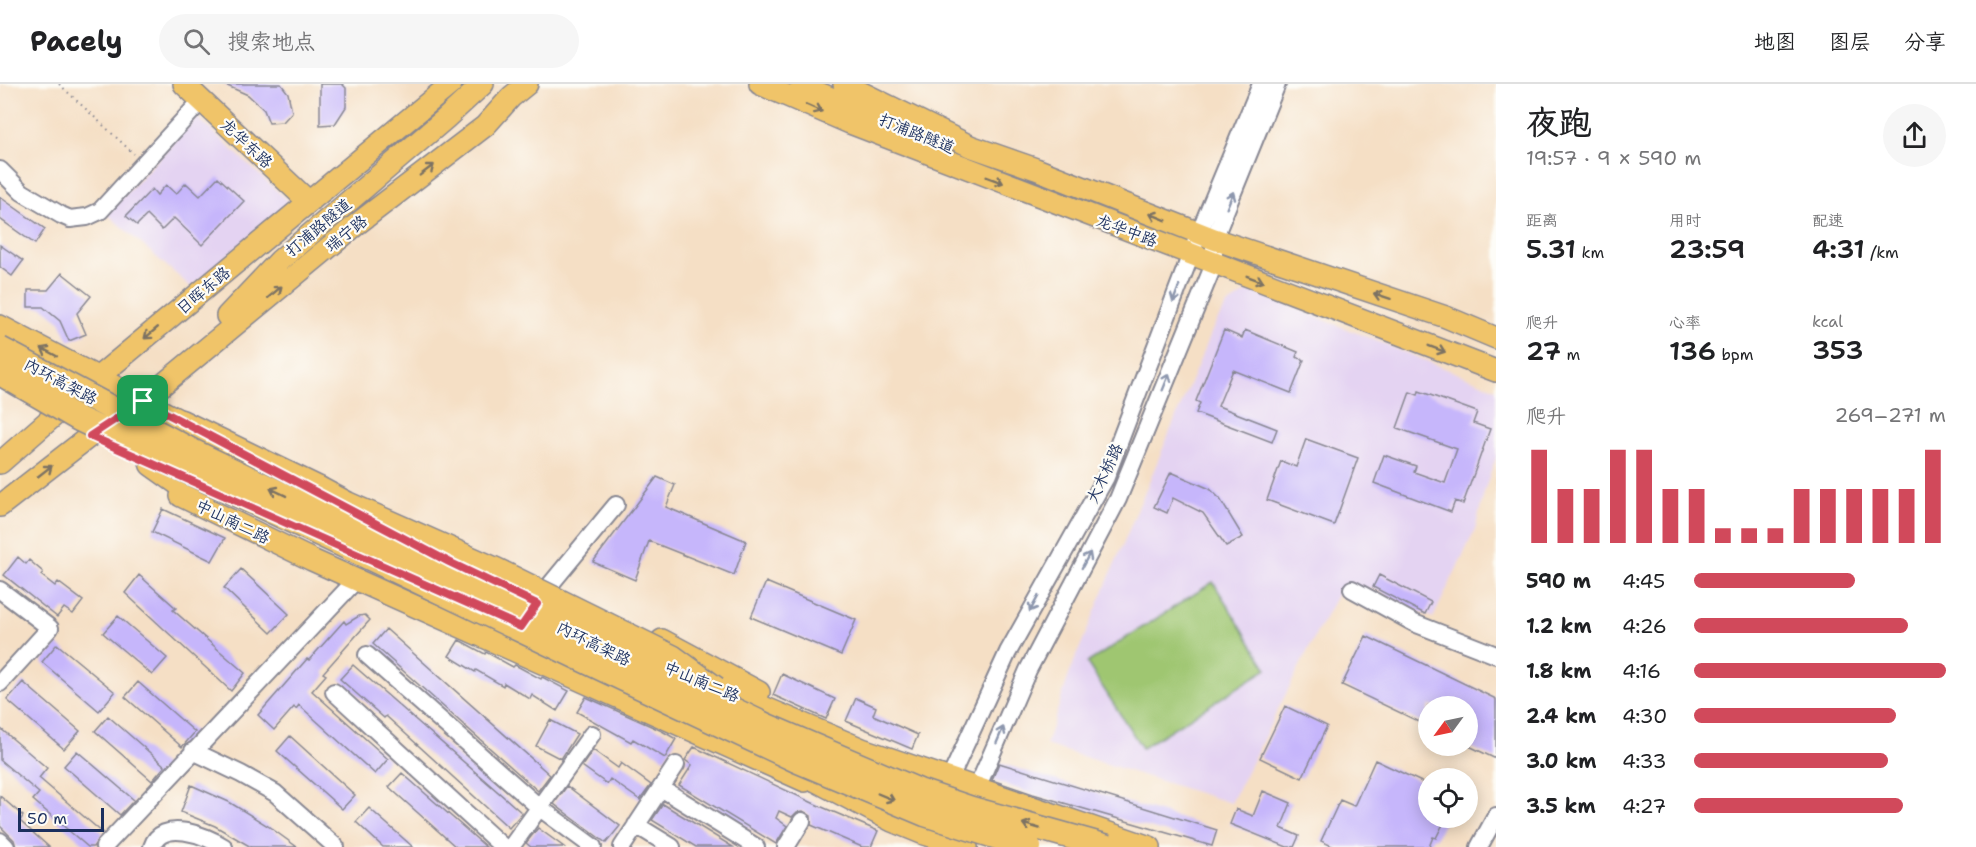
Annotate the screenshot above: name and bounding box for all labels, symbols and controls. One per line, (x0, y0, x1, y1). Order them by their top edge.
search box (159, 14, 579, 68)
text: Pacely (30, 22, 123, 60)
icon: search (180, 25, 213, 58)
text: 搜索地点 (228, 27, 316, 56)
text: 地图 (1754, 28, 1796, 56)
text: 图层 (1829, 28, 1871, 56)
text: 分享 (1904, 28, 1946, 56)
text: 夜跑 (1526, 100, 1592, 145)
one-way arrow (804, 102, 822, 114)
button: share (1883, 104, 1946, 167)
street label: 打浦路隧道 (876, 109, 958, 158)
street label: 龙华东路 (216, 114, 277, 173)
text: 19:57 · 9 × 590 m (1526, 145, 1701, 171)
one-way arrow (419, 164, 435, 177)
one-way arrow (985, 175, 1003, 186)
one-way arrow (1225, 191, 1236, 210)
street label: 打浦路隧道 (281, 194, 356, 261)
street label: 龙华中路 (1093, 209, 1160, 252)
street label: 瑞宁路 (321, 210, 372, 257)
text: 距离 (1526, 210, 1558, 231)
text: 用时 (1669, 210, 1701, 231)
text: 配速 (1812, 210, 1844, 231)
one-way arrow (1150, 211, 1168, 222)
text: 5.31 (1526, 231, 1576, 266)
text: 23:59 (1669, 231, 1745, 266)
text: 4:31 (1812, 231, 1865, 266)
text: km (1576, 242, 1604, 263)
text: /km (1865, 242, 1899, 263)
street label: 日晖东路 (172, 262, 235, 319)
one-way arrow (1245, 275, 1264, 286)
one-way arrow (1170, 284, 1181, 303)
one-way arrow (267, 285, 283, 298)
one-way arrow (1373, 289, 1392, 300)
text: kcal (1812, 311, 1843, 332)
text: 爬升 (1526, 312, 1558, 333)
text: 心率 (1669, 312, 1701, 333)
one-way arrow (143, 327, 159, 340)
text: 353 (1812, 332, 1864, 367)
text: 27 (1526, 333, 1561, 368)
text: 136 (1669, 333, 1716, 368)
one-way arrow (1428, 344, 1446, 355)
text: m (1561, 344, 1580, 365)
text: bpm (1716, 344, 1754, 365)
one-way arrow (40, 346, 58, 357)
street label: 内环高架路 (21, 353, 101, 409)
one-way arrow (1161, 373, 1172, 392)
pin (117, 375, 168, 426)
icon: arrive (126, 384, 159, 417)
text: 269–271 m (1834, 402, 1946, 428)
text: 爬升 (1526, 403, 1566, 429)
street label: 大木桥路 (1081, 440, 1127, 507)
one-way arrow (37, 465, 53, 478)
one-way arrow (269, 485, 287, 497)
street label: 中山南二路 (192, 494, 273, 548)
one-way arrow (1080, 551, 1092, 569)
text: 590 m (1526, 568, 1591, 594)
text: 4:45 (1622, 568, 1665, 594)
one-way arrow (1028, 595, 1039, 613)
text: 1.2 km (1526, 613, 1592, 639)
text: 4:26 (1622, 613, 1667, 639)
street label: 内环高架路 (553, 616, 634, 670)
street label: 中山南二路 (661, 656, 743, 707)
text: 1.8 km (1526, 658, 1592, 684)
text: 4:16 (1622, 658, 1661, 684)
north arrow (1418, 696, 1478, 756)
map controls (1418, 696, 1478, 828)
text: 2.4 km (1526, 703, 1596, 729)
text: 4:30 (1622, 703, 1667, 729)
one-way arrow (995, 726, 1006, 744)
text: 3.0 km (1526, 748, 1597, 774)
text: 4:33 (1622, 748, 1666, 774)
button: locate (1418, 768, 1478, 828)
one-way arrow (876, 792, 894, 804)
text: 3.5 km (1526, 793, 1596, 819)
text: 4:27 (1622, 793, 1666, 819)
scale bar (18, 805, 104, 832)
text: 50 m (27, 808, 67, 829)
one-way arrow (1022, 820, 1041, 831)

